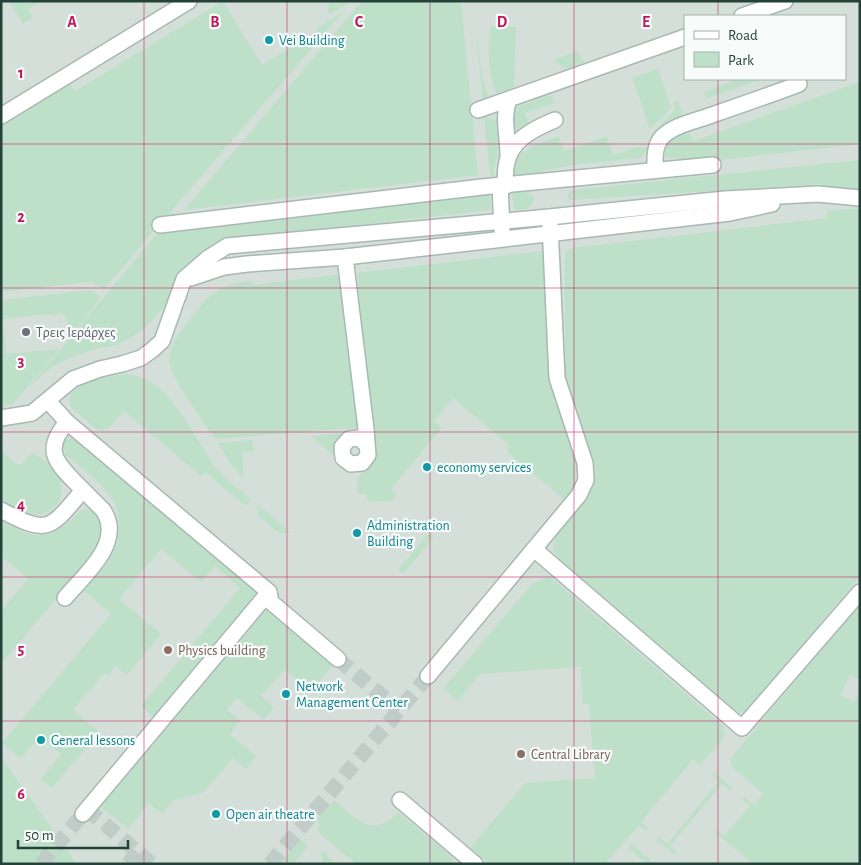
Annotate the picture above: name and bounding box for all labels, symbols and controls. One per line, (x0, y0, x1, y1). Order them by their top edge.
text: A (67, 14, 77, 30)
text: B (210, 14, 220, 30)
text: C (355, 14, 364, 30)
text: D (497, 14, 508, 30)
text: E (642, 14, 650, 30)
legend (684, 15, 846, 80)
text: Road (728, 28, 758, 43)
marker: Vei Building (263, 34, 275, 46)
place label: Vei Building (279, 34, 345, 48)
text: Park (728, 53, 754, 68)
text: 1 (18, 65, 24, 81)
text: 2 (17, 209, 25, 225)
marker: Τρεις Ιεράρχες (20, 326, 32, 338)
place label: Τρεις Ιεράρχες (36, 326, 116, 340)
text: 3 (18, 353, 25, 369)
marker: economy services (421, 461, 433, 473)
place label: economy services (437, 461, 531, 475)
text: 4 (17, 497, 25, 513)
place label: Administration Building (367, 519, 450, 549)
marker: Administration Building (351, 527, 363, 539)
text: 5 (18, 641, 25, 657)
marker: Physics building (162, 644, 174, 656)
place label: Physics building (178, 644, 266, 658)
place label: Network Management Center (296, 680, 408, 710)
marker: Network Management Center (280, 688, 292, 700)
marker: General lessons (35, 734, 47, 746)
place label: General lessons (51, 734, 135, 748)
marker: Central Library (515, 748, 527, 760)
place label: Central Library (531, 748, 610, 762)
text: 6 (17, 786, 25, 802)
marker: Open air theatre (210, 808, 222, 820)
place label: Open air theatre (226, 808, 315, 822)
scale bar (18, 818, 128, 850)
text: 50 m (25, 828, 54, 843)

